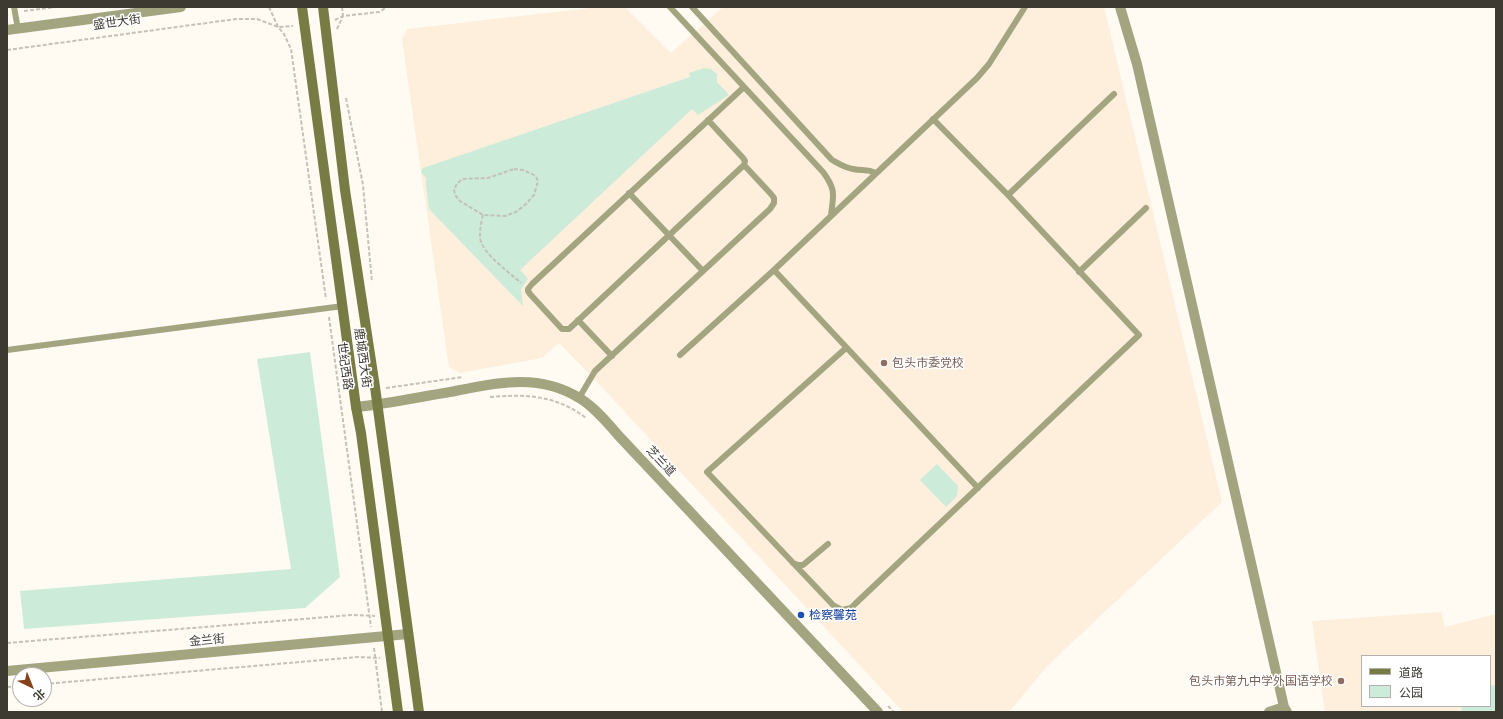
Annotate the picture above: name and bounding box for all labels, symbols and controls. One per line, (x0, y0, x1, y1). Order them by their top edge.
street label: 盛世大街 (92, 12, 142, 32)
street label: 鹿城西大街 (352, 327, 374, 389)
street label: 世纪西路 (335, 341, 355, 391)
place label: 包头市委党校 (892, 356, 964, 370)
marker: 包头市委党校 (879, 358, 889, 368)
street label: 芝兰道 (643, 443, 679, 479)
place label: 检察馨苑 (809, 608, 857, 622)
marker: 检察馨苑 (796, 610, 806, 620)
street label: 金兰街 (188, 631, 226, 649)
legend (1361, 655, 1491, 707)
text: 道路 (1399, 665, 1423, 679)
north arrow (12, 667, 52, 707)
place label: 包头市第九中学外国语学校 (1189, 674, 1333, 688)
marker: 包头市第九中学外国语学校 (1336, 676, 1346, 686)
text: 公园 (1399, 685, 1423, 699)
text: 北 (31, 687, 48, 704)

